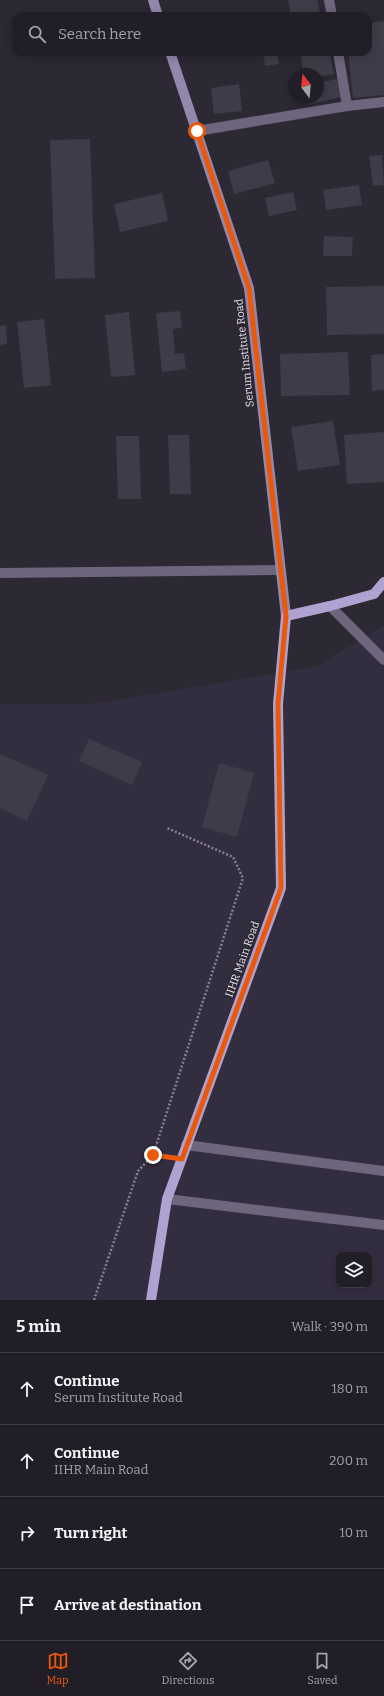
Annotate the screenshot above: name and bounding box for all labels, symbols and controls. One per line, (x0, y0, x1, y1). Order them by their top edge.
search box (12, 12, 372, 56)
icon: search (26, 23, 48, 45)
text: Search here (58, 25, 141, 43)
north arrow (288, 68, 324, 104)
route start (188, 122, 206, 140)
street label: Serum Institute Road (232, 298, 257, 408)
street label: IIHR Main Road (223, 919, 262, 999)
route end (144, 1146, 162, 1164)
map controls (336, 1252, 372, 1288)
button: layers (336, 1252, 372, 1288)
text: 5 min (16, 1316, 61, 1337)
text: Walk · 390 m (291, 1319, 368, 1334)
text: Continue (54, 1372, 120, 1390)
icon: ahead (16, 1378, 38, 1400)
text: 180 m (332, 1381, 368, 1396)
text: Serum Institute Road (54, 1390, 183, 1405)
text: Continue (54, 1444, 120, 1462)
icon: ahead (16, 1450, 38, 1472)
text: 200 m (329, 1453, 368, 1468)
text: IIHR Main Road (54, 1462, 148, 1477)
icon: right (16, 1522, 38, 1544)
text: Turn right (54, 1524, 127, 1542)
text: 10 m (339, 1525, 368, 1540)
icon: arrive (16, 1594, 38, 1616)
text: Arrive at destination (54, 1596, 201, 1614)
tab: Map (46, 1650, 69, 1687)
tab: Directions (162, 1650, 214, 1687)
tab: Saved (307, 1650, 338, 1687)

